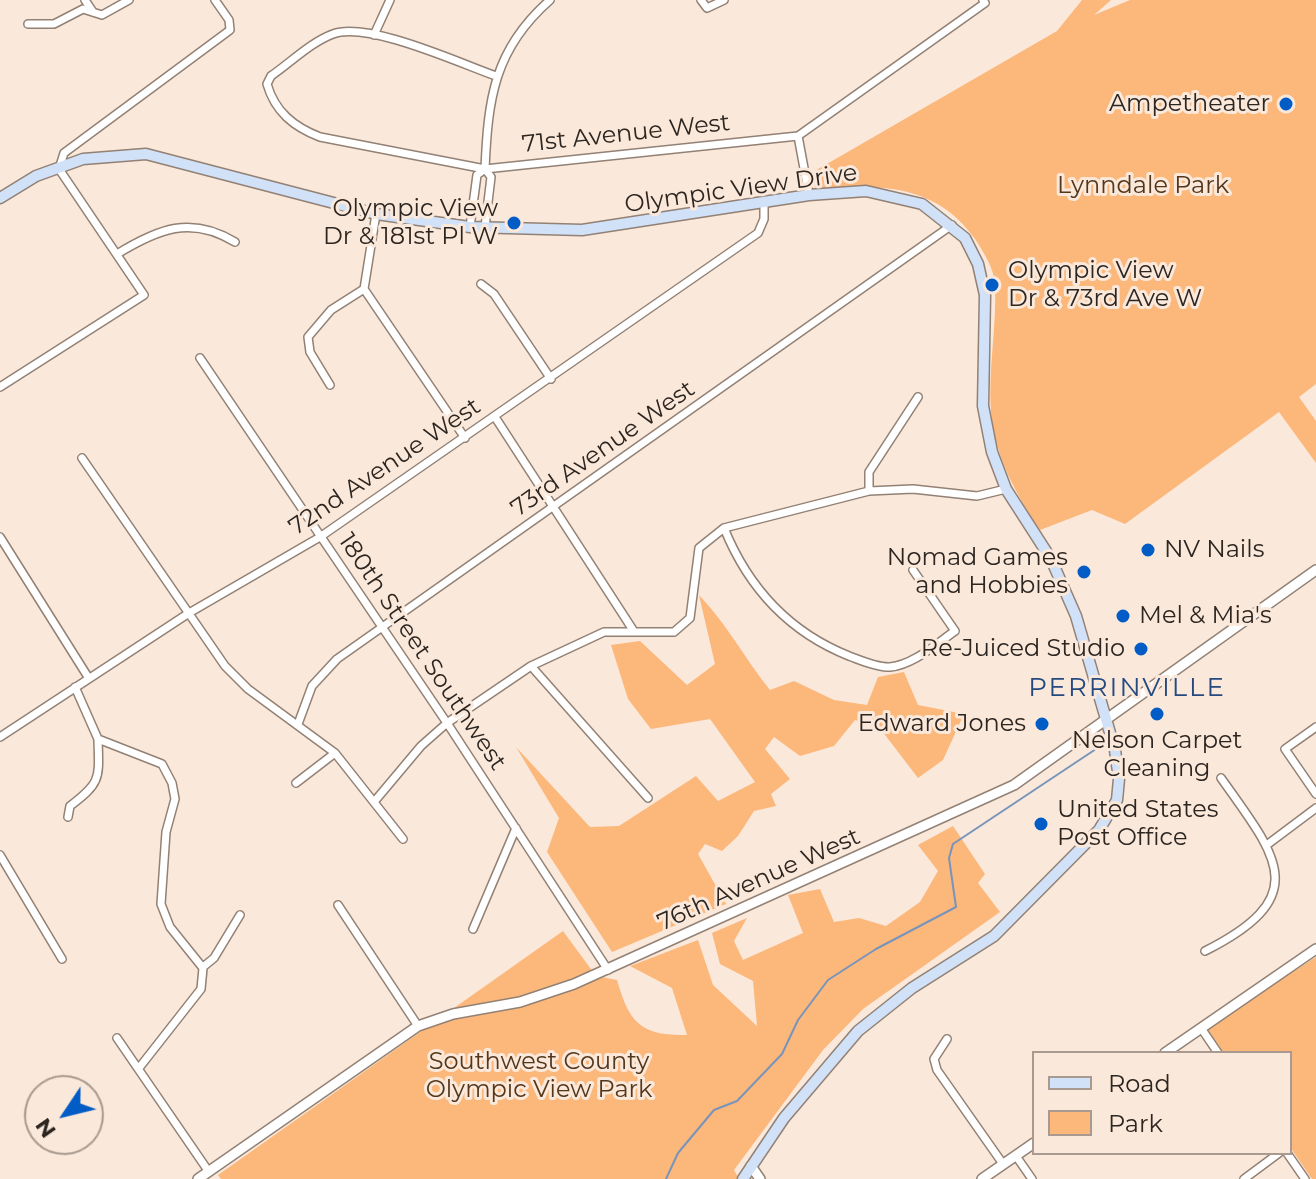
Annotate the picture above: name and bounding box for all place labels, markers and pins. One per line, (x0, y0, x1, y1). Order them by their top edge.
place label: Ampetheater (1109, 90, 1270, 118)
marker: Ampetheater (1277, 95, 1295, 113)
place label: Olympic View Dr & 181st Pl W (323, 195, 498, 251)
marker: Olympic View Dr & 181st Pl W (505, 214, 523, 232)
place label: Olympic View Dr & 73rd Ave W (1008, 257, 1202, 313)
marker: Olympic View Dr & 73rd Ave W (983, 276, 1001, 294)
place label: NV Nails (1164, 536, 1264, 564)
marker: NV Nails (1139, 541, 1157, 559)
place label: Nomad Games and Hobbies (887, 544, 1068, 600)
marker: Nomad Games and Hobbies (1075, 563, 1093, 581)
place label: Mel & Mia's (1139, 602, 1272, 630)
marker: Mel & Mia's (1114, 607, 1132, 625)
place label: Re-Juiced Studio (921, 635, 1125, 663)
marker: Re-Juiced Studio (1132, 640, 1150, 658)
marker: Nelson Carpet Cleaning (1148, 705, 1166, 723)
place label: Edward Jones (858, 710, 1026, 738)
marker: Edward Jones (1033, 715, 1051, 733)
place label: Nelson Carpet Cleaning (1072, 727, 1242, 783)
place label: United States Post Office (1057, 796, 1219, 852)
marker: United States Post Office (1032, 815, 1050, 833)

